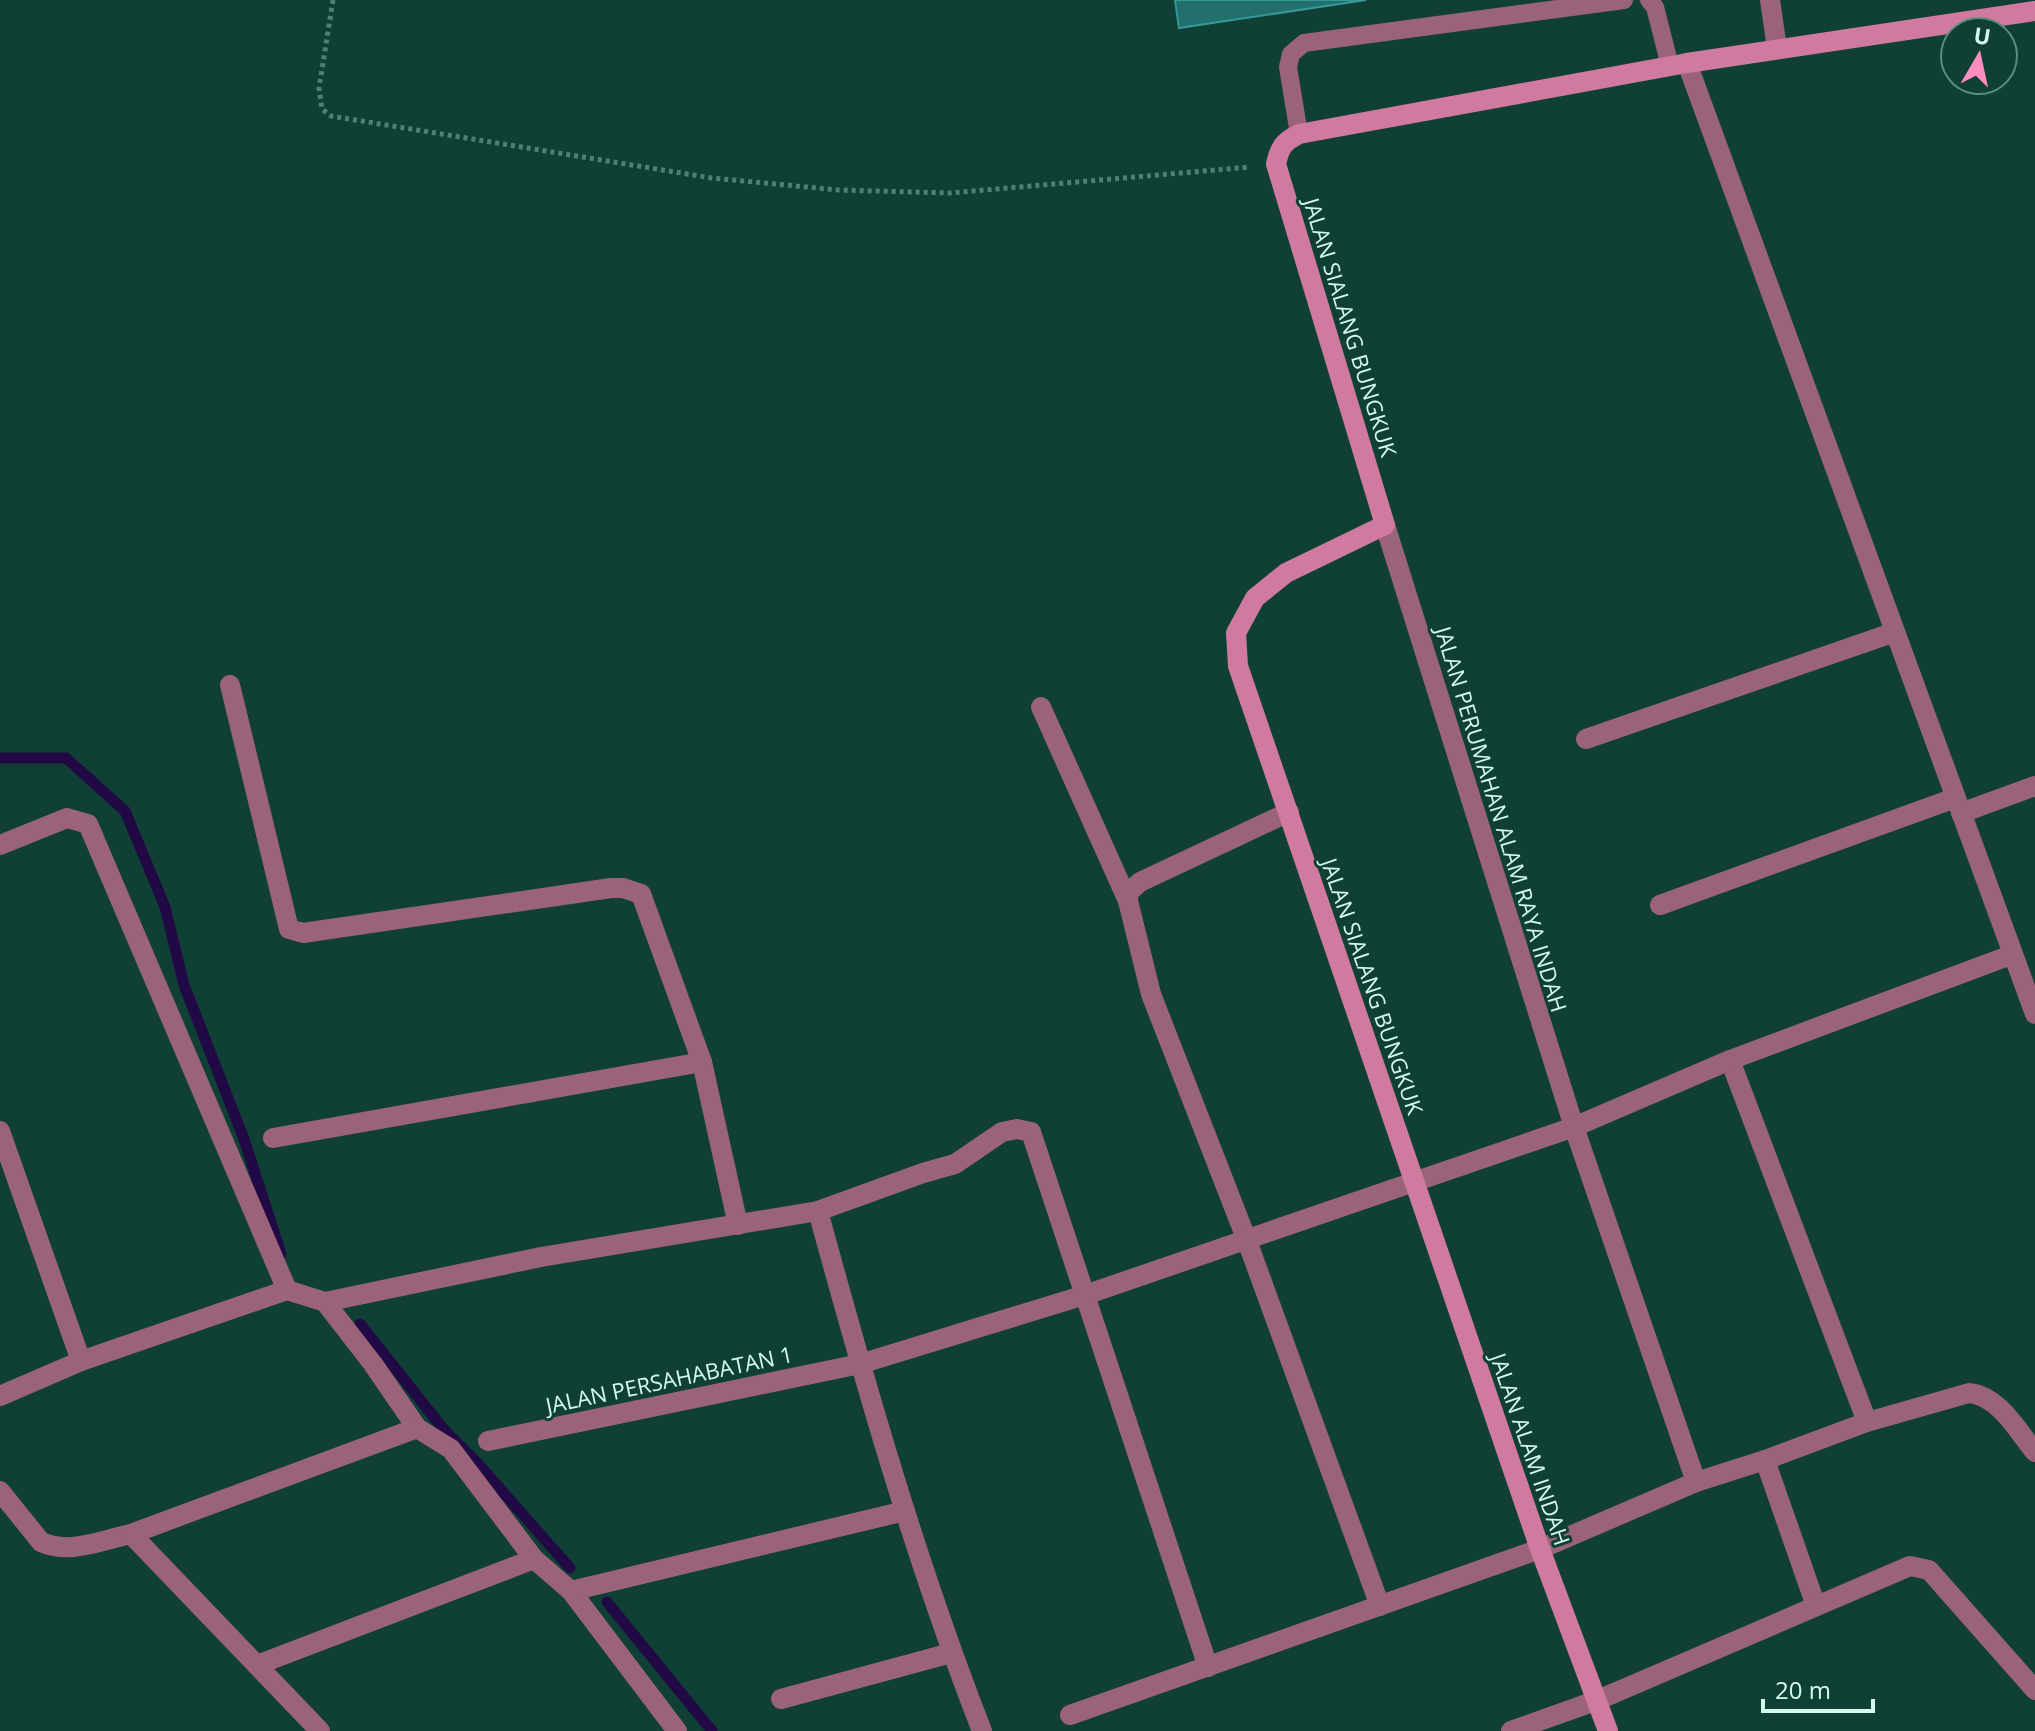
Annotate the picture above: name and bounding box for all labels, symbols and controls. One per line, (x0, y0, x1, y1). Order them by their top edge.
north arrow (1939, 16, 2019, 96)
text: U (1972, 19, 1993, 51)
street label: JALAN SIALANG BUNGKUK (1297, 192, 1405, 461)
street label: JALAN PERUMAHAN ALAM RAYA INDAH (1428, 621, 1575, 1015)
street label: JALAN SIALANG BUNGKUK (1314, 852, 1431, 1119)
street label: JALAN PERSAHABATAN 1 (541, 1338, 795, 1420)
street label: JALAN ALAM INDAH (1483, 1347, 1578, 1549)
scale bar (1763, 1663, 1873, 1713)
text: 20 m (1775, 1673, 1831, 1706)

